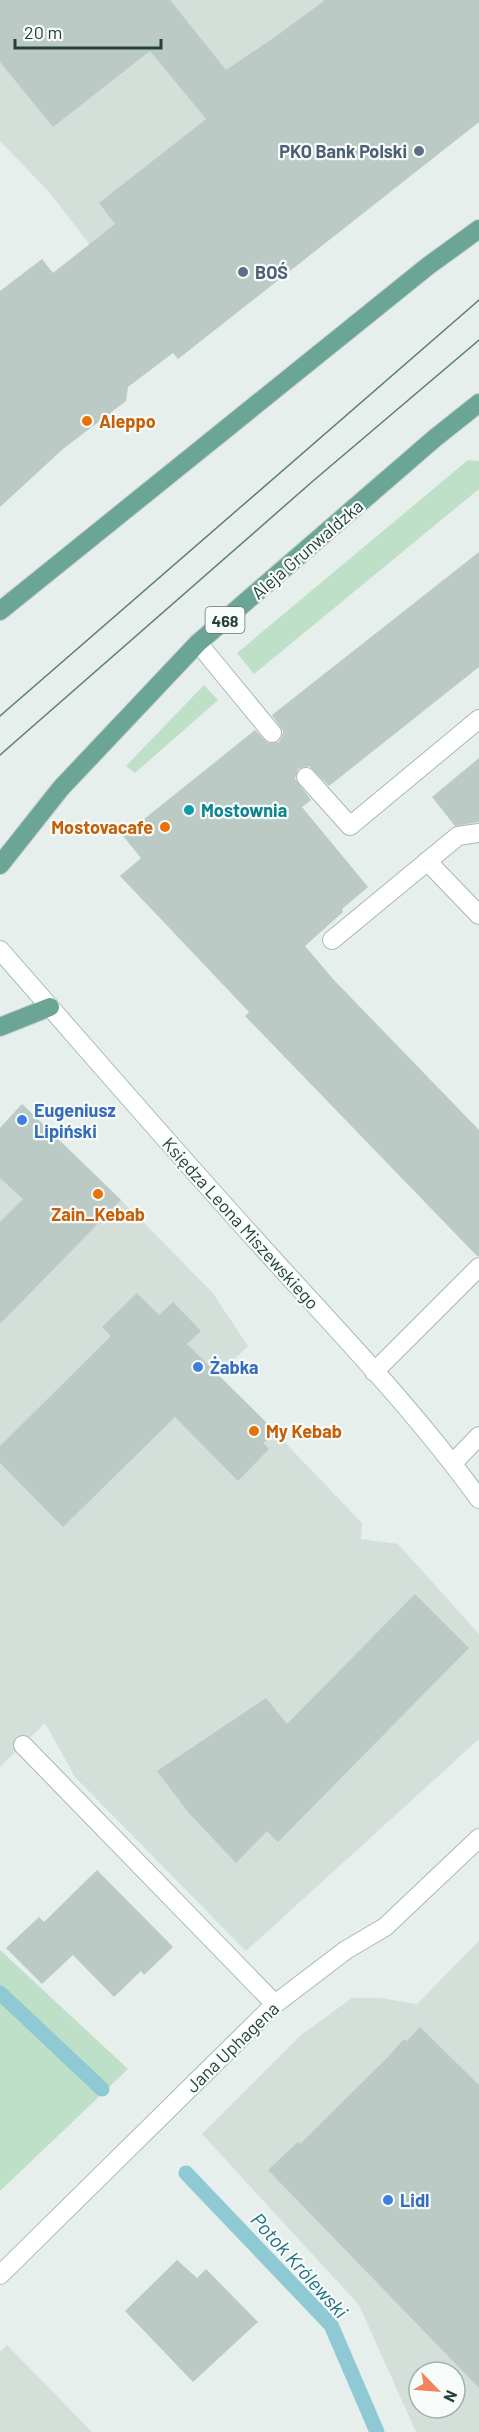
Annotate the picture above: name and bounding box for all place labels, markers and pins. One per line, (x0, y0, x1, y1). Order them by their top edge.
place label: PKO Bank Polski (279, 140, 407, 162)
marker: PKO Bank Polski (412, 144, 426, 158)
place label: BOŚ (255, 261, 288, 283)
marker: BOŚ (236, 265, 250, 279)
place label: Aleppo (99, 410, 156, 432)
marker: Aleppo (80, 414, 94, 428)
place label: Mostownia (201, 799, 287, 821)
marker: Mostownia (182, 803, 196, 817)
place label: Mostovacafe (51, 816, 153, 838)
marker: Mostovacafe (158, 820, 172, 834)
place label: Eugeniusz Lipiński (34, 1099, 116, 1142)
marker: Eugeniusz Lipiński (15, 1113, 29, 1127)
marker: Zain_Kebab (91, 1187, 105, 1201)
place label: Zain_Kebab (51, 1203, 145, 1225)
place label: Żabka (210, 1356, 258, 1378)
marker: Żabka (191, 1360, 205, 1374)
place label: My Kebab (266, 1420, 342, 1442)
marker: My Kebab (247, 1424, 261, 1438)
place label: Lidl (400, 2189, 429, 2211)
marker: Lidl (381, 2193, 395, 2207)

